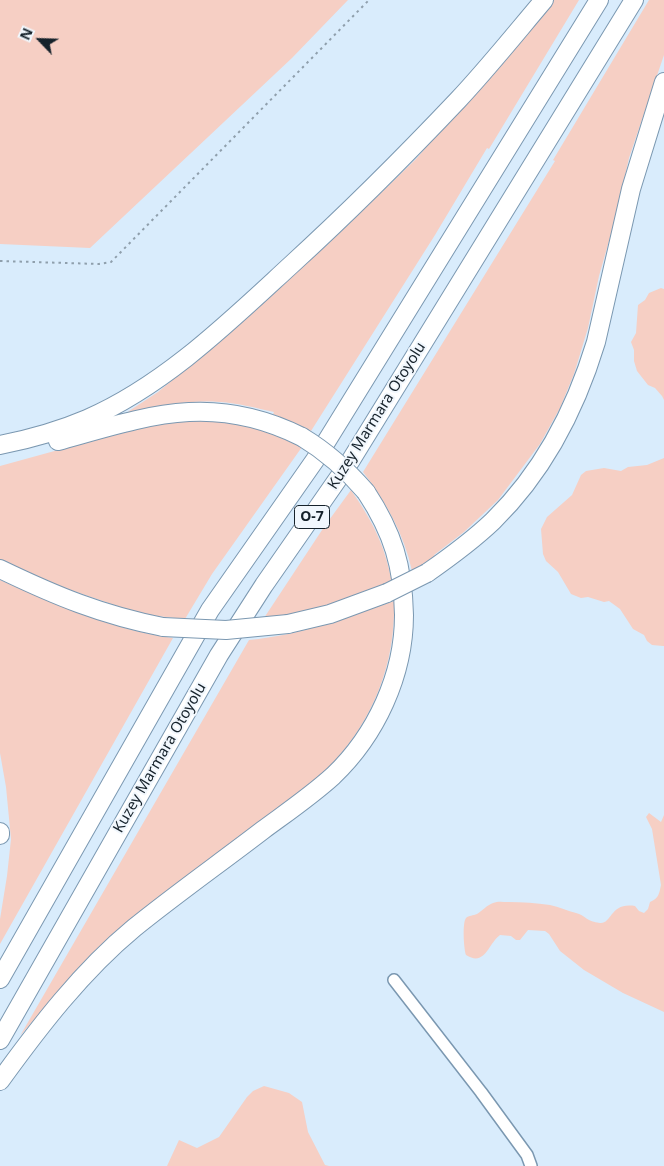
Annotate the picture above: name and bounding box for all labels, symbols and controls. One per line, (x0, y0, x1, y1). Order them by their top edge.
north arrow (15, 15, 65, 65)
text: N (15, 25, 37, 43)
street label: Kuzey Marmara Otoyolu (324, 339, 430, 493)
road number: O-7 (294, 506, 330, 528)
street label: Kuzey Marmara Otoyolu (110, 680, 210, 836)

